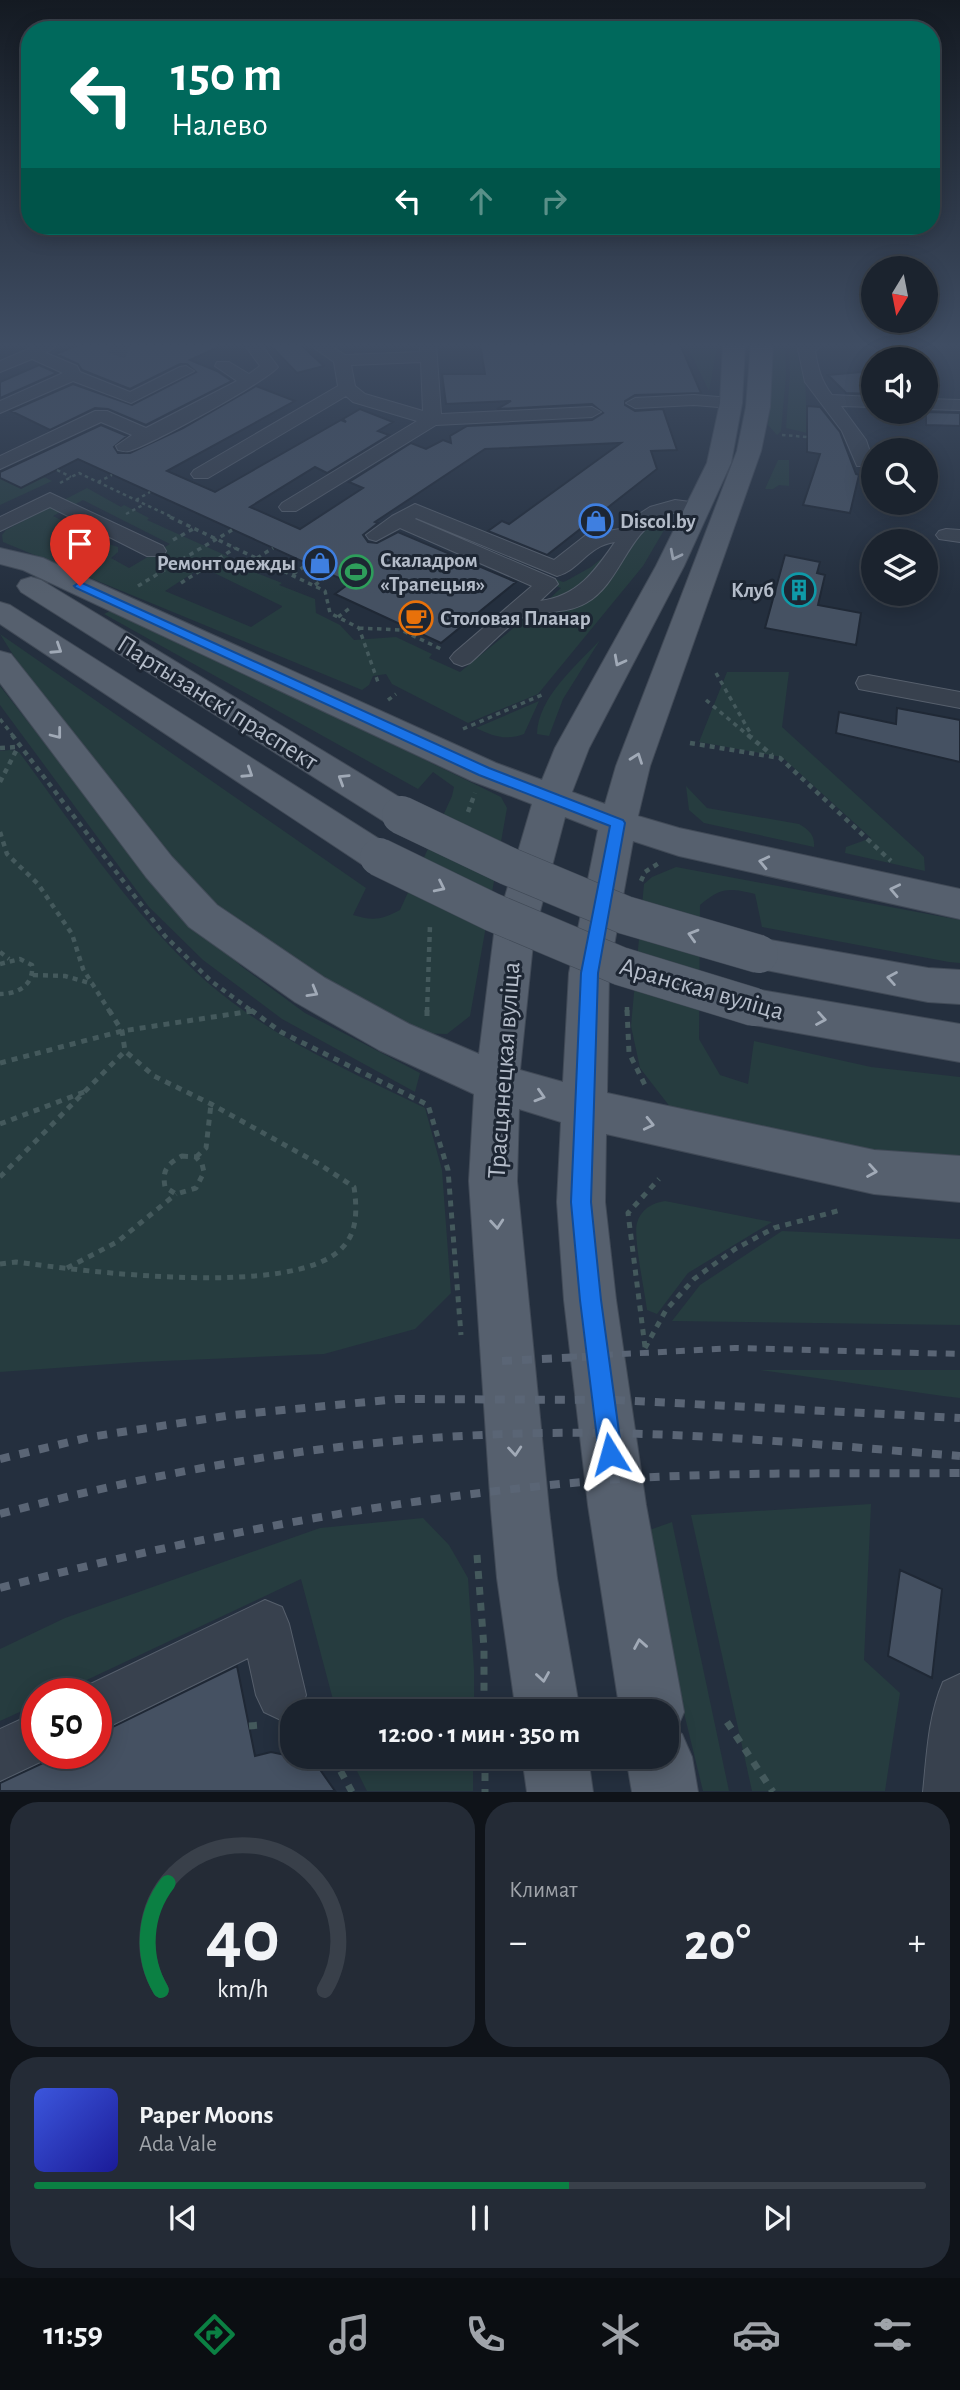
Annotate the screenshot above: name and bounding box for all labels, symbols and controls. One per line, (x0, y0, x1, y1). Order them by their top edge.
icon: left (56, 49, 147, 140)
text: 150 m (171, 51, 282, 100)
text: Налево (171, 109, 268, 141)
icon: left (389, 182, 427, 220)
icon: ahead (462, 182, 500, 220)
icon: right (535, 182, 573, 220)
north arrow (861, 256, 938, 332)
map controls (861, 256, 938, 606)
button: sound (861, 347, 938, 424)
button: search (861, 438, 938, 515)
shop icon: Discol.by (577, 502, 615, 540)
place label: Discol.by (620, 511, 696, 532)
pin (50, 514, 110, 586)
icon: arrive (61, 525, 99, 563)
button: layers (861, 529, 938, 606)
shop icon: Ремонт одежды (301, 544, 339, 582)
one-way arrow (670, 548, 684, 560)
place label: Скаладром «Трапецыя» (380, 550, 485, 595)
place label: Ремонт одежды (157, 553, 296, 574)
sports icon: Скаладром «Трапецыя» (337, 553, 375, 591)
building icon: Клуб (780, 571, 818, 609)
place label: Клуб (731, 580, 774, 601)
cafe icon: Столовая Планар (397, 599, 435, 637)
place label: Столовая Планар (440, 608, 591, 629)
street label: Партызанскі праспект (113, 631, 323, 775)
one-way arrow (50, 640, 63, 653)
one-way arrow (613, 654, 627, 667)
one-way arrow (48, 727, 61, 739)
one-way arrow (629, 752, 643, 764)
one-way arrow (240, 764, 253, 777)
one-way arrow (338, 775, 351, 788)
one-way arrow (758, 855, 770, 870)
one-way arrow (433, 879, 445, 893)
one-way arrow (889, 884, 901, 899)
one-way arrow (687, 928, 699, 943)
street label: Аранская вуліца (617, 953, 787, 1025)
street label: Трасцянецкая вуліца (483, 961, 525, 1179)
one-way arrow (887, 971, 898, 986)
one-way arrow (306, 983, 319, 996)
one-way arrow (815, 1011, 827, 1026)
one-way arrow (534, 1087, 546, 1102)
one-way arrow (643, 1116, 655, 1130)
one-way arrow (866, 1163, 878, 1178)
one-way arrow (489, 1219, 504, 1230)
position arrow (573, 1417, 647, 1491)
one-way arrow (507, 1446, 522, 1457)
one-way arrow (633, 1638, 648, 1650)
one-way arrow (535, 1671, 550, 1683)
speed limit sign: 50 (21, 1678, 112, 1769)
text: 12:00 · 1 мин · 350 m (379, 1721, 580, 1747)
text: Климат (509, 1879, 578, 1902)
text: 40 (205, 1903, 280, 1976)
text: 20° (684, 1917, 751, 1969)
text: − (509, 1924, 527, 1962)
text: + (908, 1924, 926, 1962)
text: km/h (217, 1977, 268, 2002)
text: Paper Moons (139, 2102, 274, 2128)
text: Ada Vale (139, 2133, 217, 2156)
icon: previous (164, 2199, 202, 2237)
icon: pause (461, 2199, 499, 2237)
icon: next (758, 2199, 796, 2237)
icon: directions (190, 2310, 239, 2359)
icon: music (325, 2310, 374, 2359)
icon: phone (461, 2310, 510, 2359)
icon: climate (596, 2310, 645, 2359)
icon: car (732, 2310, 781, 2359)
icon: filters (868, 2310, 917, 2359)
text: 11:59 (43, 2318, 103, 2350)

